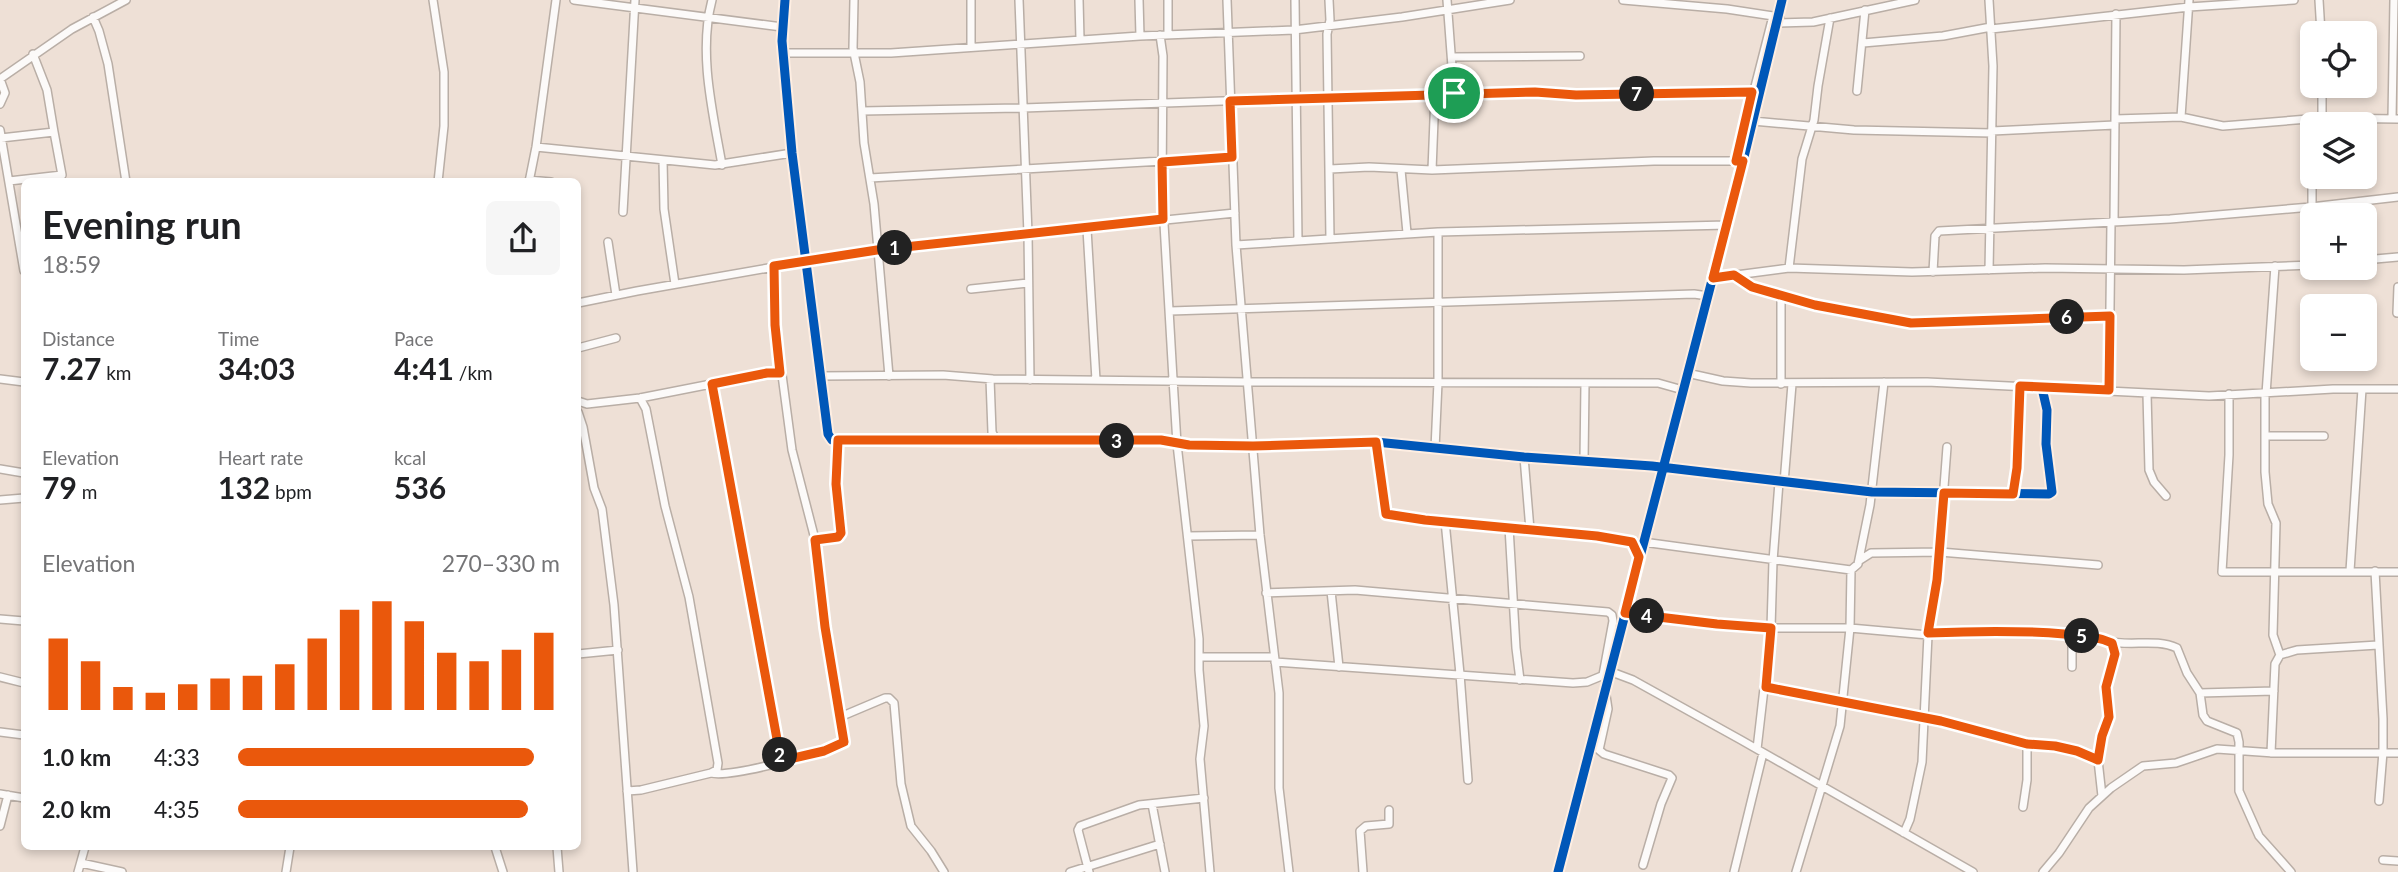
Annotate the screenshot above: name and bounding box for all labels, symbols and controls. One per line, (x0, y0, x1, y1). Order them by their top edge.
map controls (2300, 21, 2377, 371)
button: locate (2300, 21, 2377, 98)
pin (1424, 63, 1484, 123)
icon: arrive (1435, 74, 1473, 112)
pin: 7 (1620, 76, 1654, 112)
text: 7 (1631, 82, 1642, 105)
button: layers (2300, 112, 2377, 189)
text: Evening run (42, 201, 242, 247)
button: share (486, 201, 560, 275)
button: + (2300, 203, 2377, 280)
pin: 1 (878, 230, 912, 266)
text: 1 (889, 236, 900, 259)
text: 18:59 (42, 250, 101, 278)
button: − (2300, 294, 2377, 371)
pin: 6 (2050, 300, 2084, 334)
text: 6 (2061, 305, 2072, 328)
text: Distance (42, 327, 115, 350)
text: Time (218, 327, 259, 350)
text: Pace (394, 327, 433, 350)
text: 7.27 (42, 350, 101, 386)
text: 34:03 (218, 350, 295, 386)
text: 4:41 (394, 350, 454, 386)
text: km (101, 361, 131, 384)
text: /km (454, 361, 493, 384)
pin: 3 (1100, 424, 1134, 458)
text: 3 (1111, 429, 1122, 452)
text: Elevation (42, 446, 119, 469)
text: Heart rate (218, 446, 303, 469)
text: kcal (394, 446, 426, 469)
text: 79 (42, 469, 77, 505)
text: 132 (218, 469, 270, 505)
text: 536 (394, 469, 446, 505)
text: m (77, 480, 97, 503)
text: bpm (270, 480, 312, 503)
text: Elevation (42, 549, 135, 577)
text: 270–330 m (442, 549, 560, 577)
pin: 4 (1630, 598, 1664, 634)
text: 4 (1641, 604, 1652, 627)
pin: 5 (2064, 618, 2100, 654)
text: 5 (2076, 624, 2087, 647)
pin: 2 (762, 738, 798, 772)
text: 1.0 km (42, 743, 111, 771)
text: 4:33 (154, 743, 200, 771)
text: 2 (774, 743, 785, 766)
text: 2.0 km (42, 795, 111, 823)
text: 4:35 (154, 795, 200, 823)

